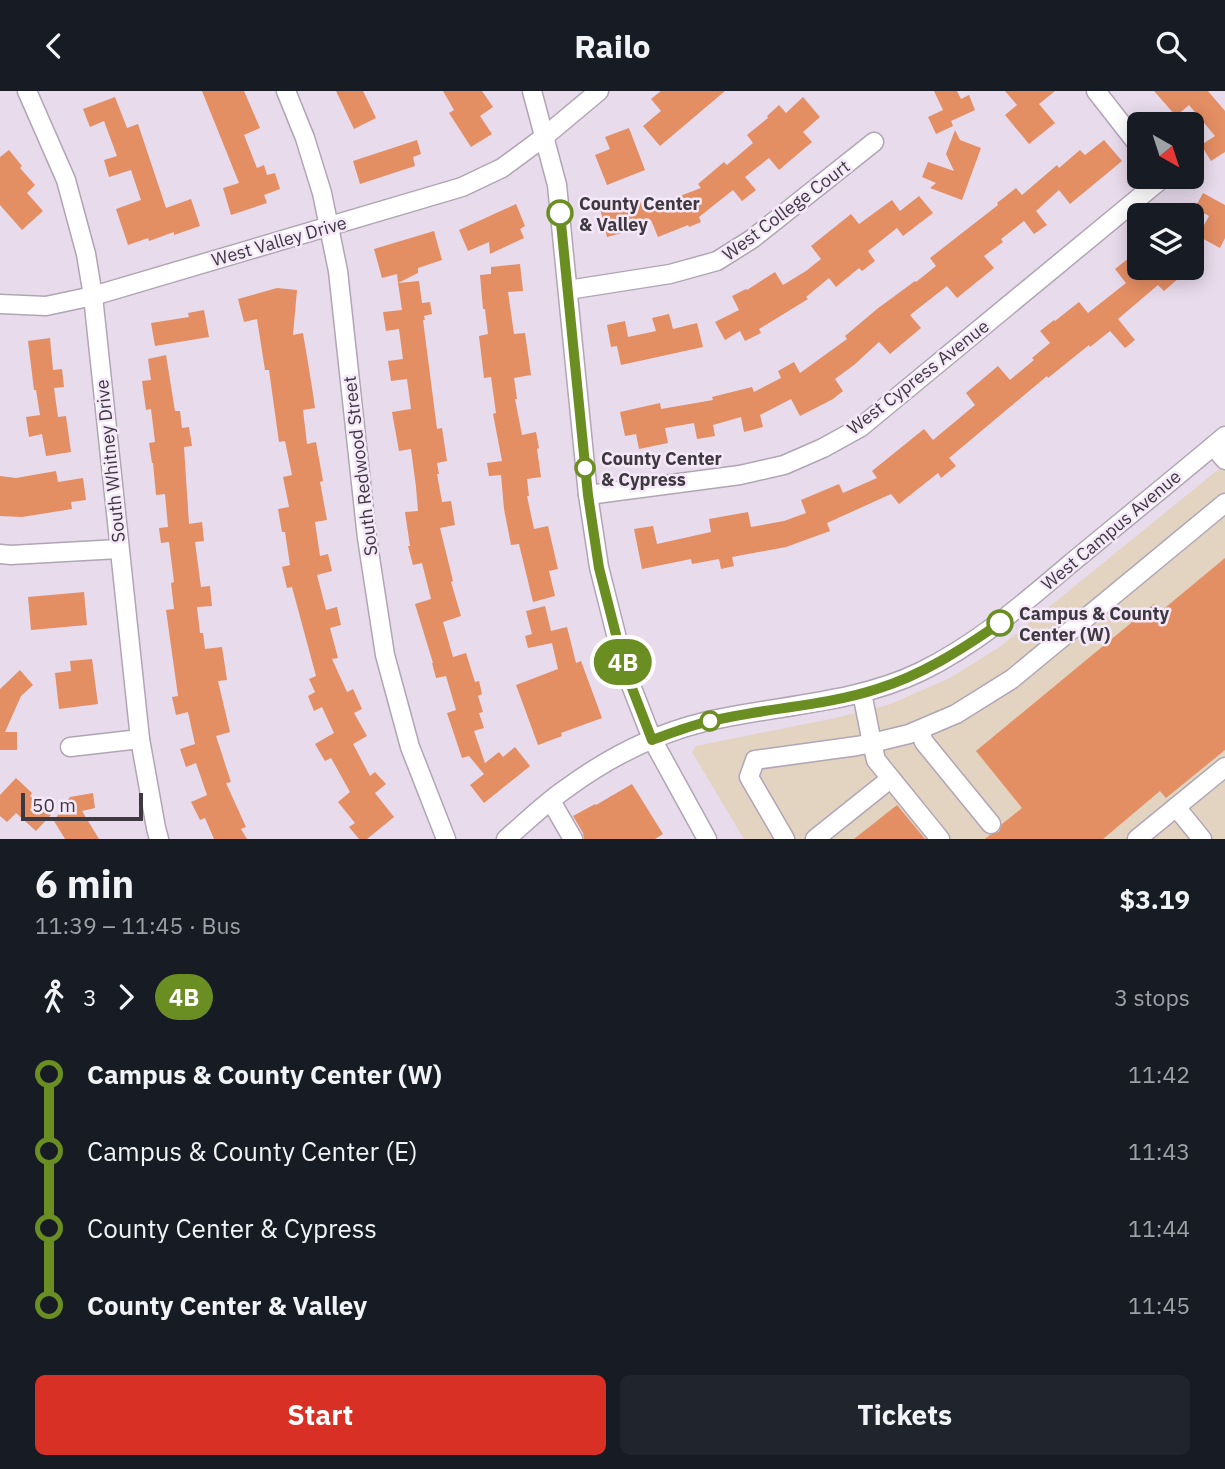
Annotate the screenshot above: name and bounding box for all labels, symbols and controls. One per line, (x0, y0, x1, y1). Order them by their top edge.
text: Railo (574, 25, 651, 67)
icon: back (35, 27, 73, 65)
icon: search (1152, 27, 1190, 65)
north arrow (1127, 112, 1204, 189)
map controls (1127, 112, 1204, 280)
street label: West College Court (718, 155, 854, 265)
place label: County Center & Valley (579, 192, 700, 236)
marker: County Center & Valley (547, 200, 573, 226)
button: layers (1127, 203, 1204, 280)
street label: West Valley Drive (209, 211, 349, 271)
street label: West Cypress Avenue (843, 314, 994, 440)
street label: South Redwood Street (338, 375, 382, 557)
street label: South Whitney Drive (90, 378, 130, 544)
place label: County Center & Cypress (601, 447, 722, 491)
marker: County Center & Cypress (575, 458, 595, 478)
street label: West Campus Avenue (1037, 465, 1186, 595)
place label: Campus & County Center (W) (1019, 602, 1169, 646)
marker: Campus & County Center (W) (987, 610, 1013, 636)
line badge: 4B (592, 639, 654, 685)
text: 4B (608, 646, 638, 678)
unlabelled marker (700, 711, 720, 731)
scale bar (21, 790, 144, 822)
text: 50 m (32, 793, 76, 817)
text: 6 min (35, 859, 134, 908)
text: $3.19 (1120, 882, 1190, 916)
text: 11:39 – 11:45 · Bus (35, 910, 241, 940)
icon: walk (35, 978, 73, 1016)
icon: forward (107, 978, 145, 1016)
text: 4B (169, 981, 199, 1013)
text: 3 (83, 982, 97, 1012)
text: 3 stops (1114, 982, 1190, 1012)
text: Campus & County Center (W) (87, 1057, 442, 1091)
text: 11:42 (1128, 1059, 1190, 1089)
text: Campus & County Center (E) (87, 1134, 418, 1168)
text: 11:43 (1128, 1136, 1190, 1166)
text: County Center & Cypress (87, 1211, 377, 1245)
text: 11:44 (1128, 1213, 1190, 1243)
text: County Center & Valley (87, 1288, 367, 1322)
text: 11:45 (1128, 1290, 1190, 1320)
button: Start (35, 1375, 606, 1455)
button: Tickets (620, 1375, 1190, 1455)

